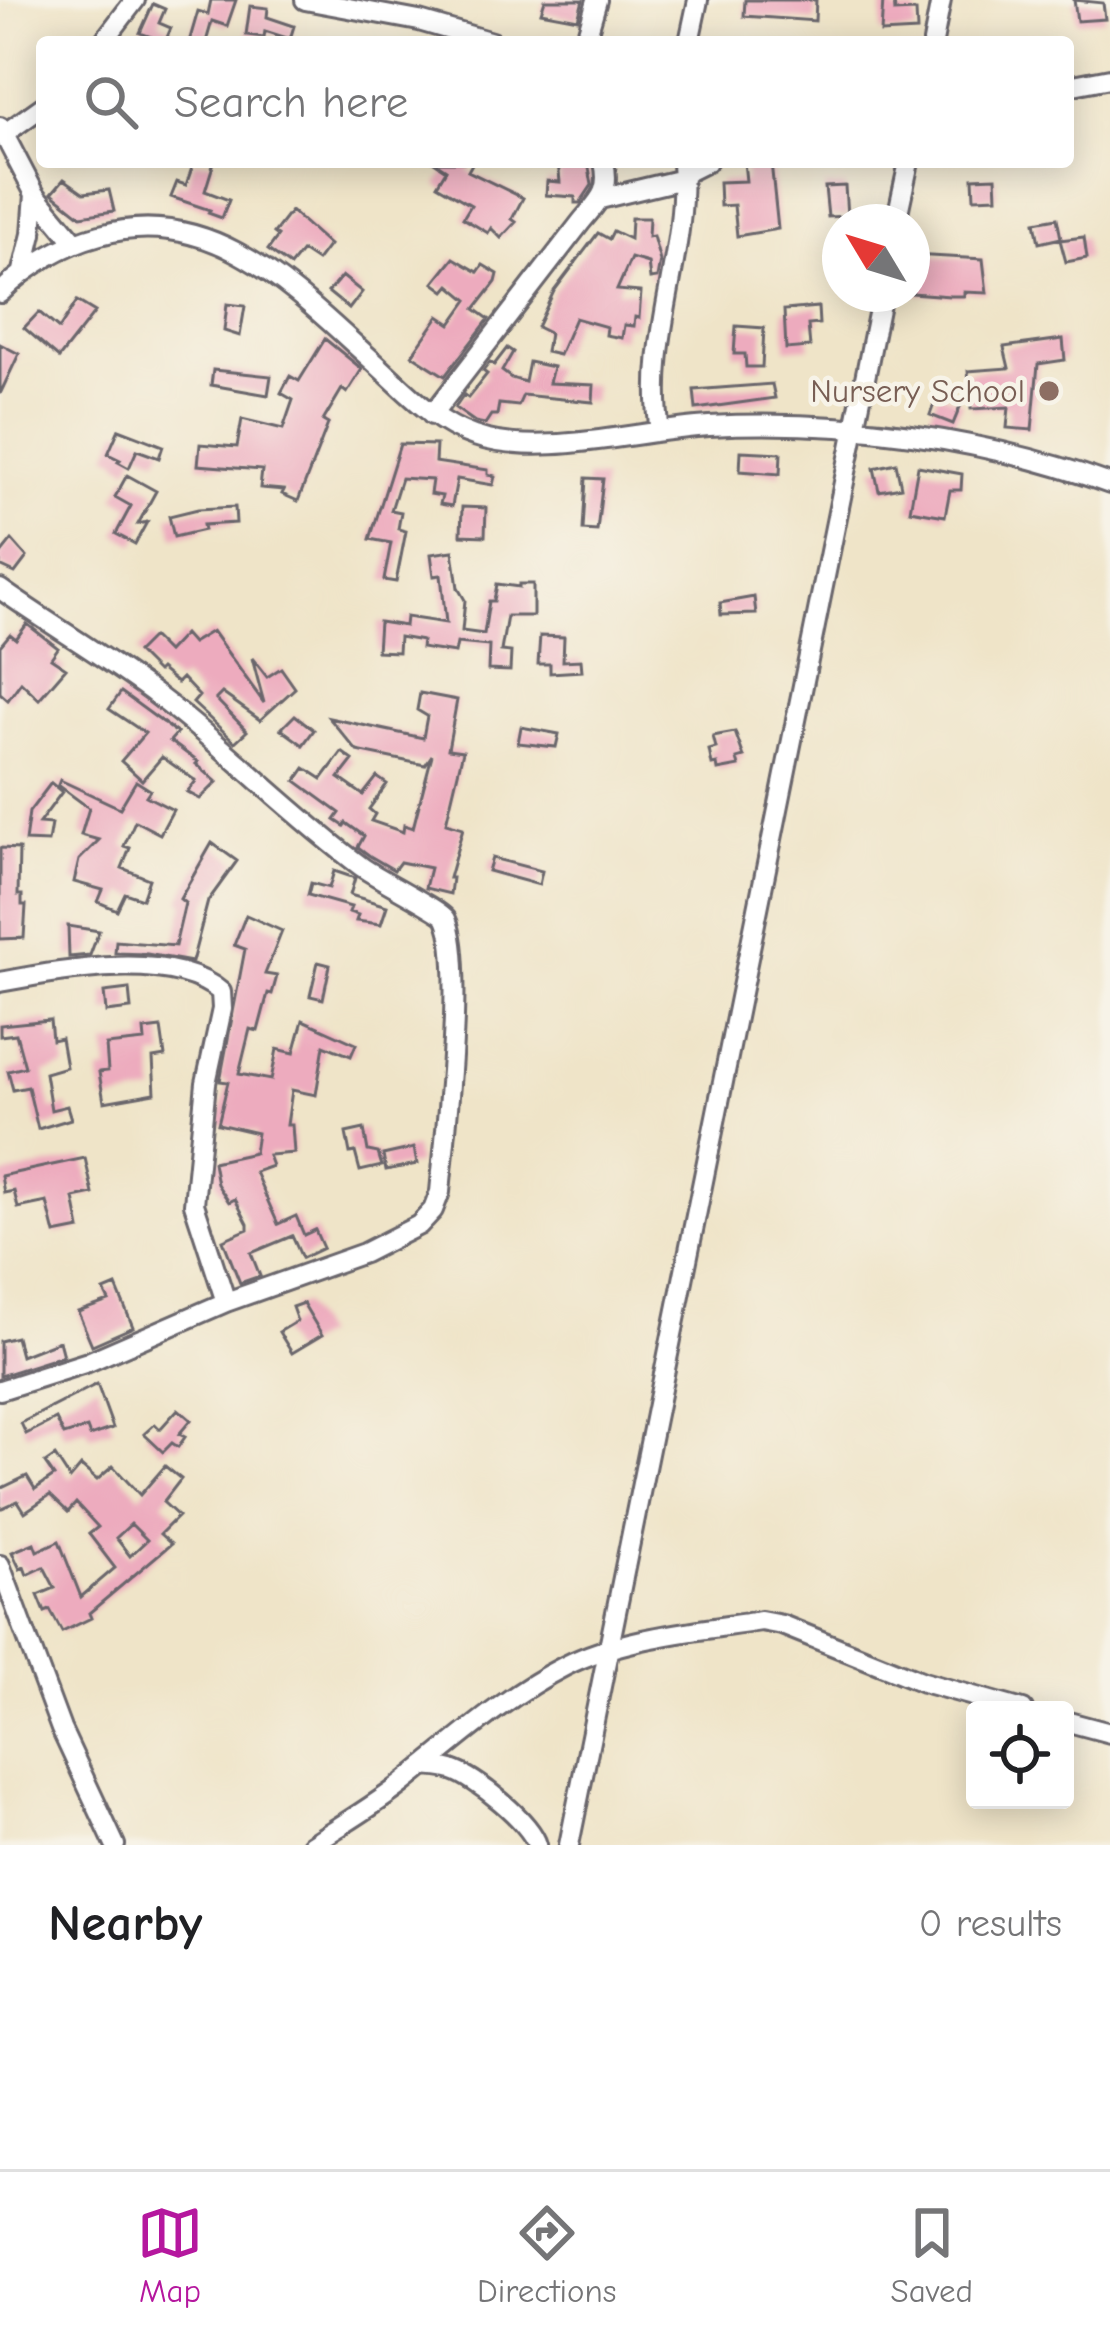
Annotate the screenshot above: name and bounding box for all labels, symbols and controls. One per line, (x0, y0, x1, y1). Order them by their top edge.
search box (36, 36, 1074, 168)
icon: search (78, 69, 144, 135)
text: Search here (174, 76, 408, 128)
north arrow (822, 204, 930, 312)
place label: Nursery School (810, 372, 1025, 410)
marker: Nursery School (1036, 378, 1062, 404)
map controls (966, 1701, 1074, 1809)
button: locate (966, 1701, 1074, 1809)
text: Nearby (48, 1894, 202, 1953)
text: 0 results (919, 1901, 1062, 1946)
tab: Map (137, 2200, 203, 2310)
tab: Directions (477, 2200, 617, 2310)
tab: Saved (891, 2200, 973, 2310)

